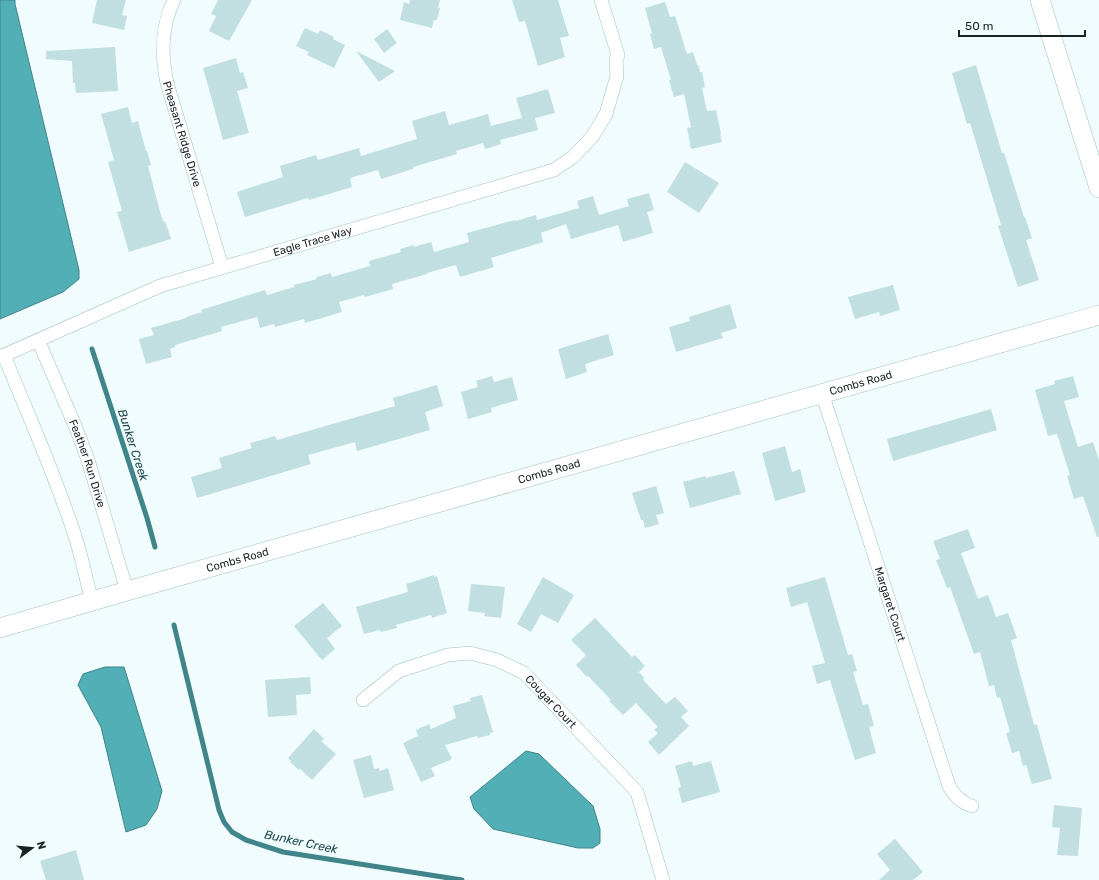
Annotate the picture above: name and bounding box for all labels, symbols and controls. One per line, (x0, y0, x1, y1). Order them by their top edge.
scale bar (959, 12, 1085, 38)
text: 50 m (965, 19, 993, 33)
street label: Pheasant Ridge Drive (160, 79, 204, 188)
street label: Eagle Trace Way (271, 223, 353, 259)
street label: Combs Road (828, 368, 893, 398)
water label: Bunker Creek (115, 407, 151, 483)
street label: Feather Run Drive (67, 417, 108, 509)
street label: Combs Road (516, 456, 582, 486)
street label: Combs Road (205, 545, 270, 575)
street label: Margaret Court (872, 565, 909, 644)
street label: Cougar Court (523, 672, 580, 731)
water label: Bunker Creek (263, 827, 340, 857)
north arrow (12, 828, 52, 868)
text: N (34, 840, 48, 851)

